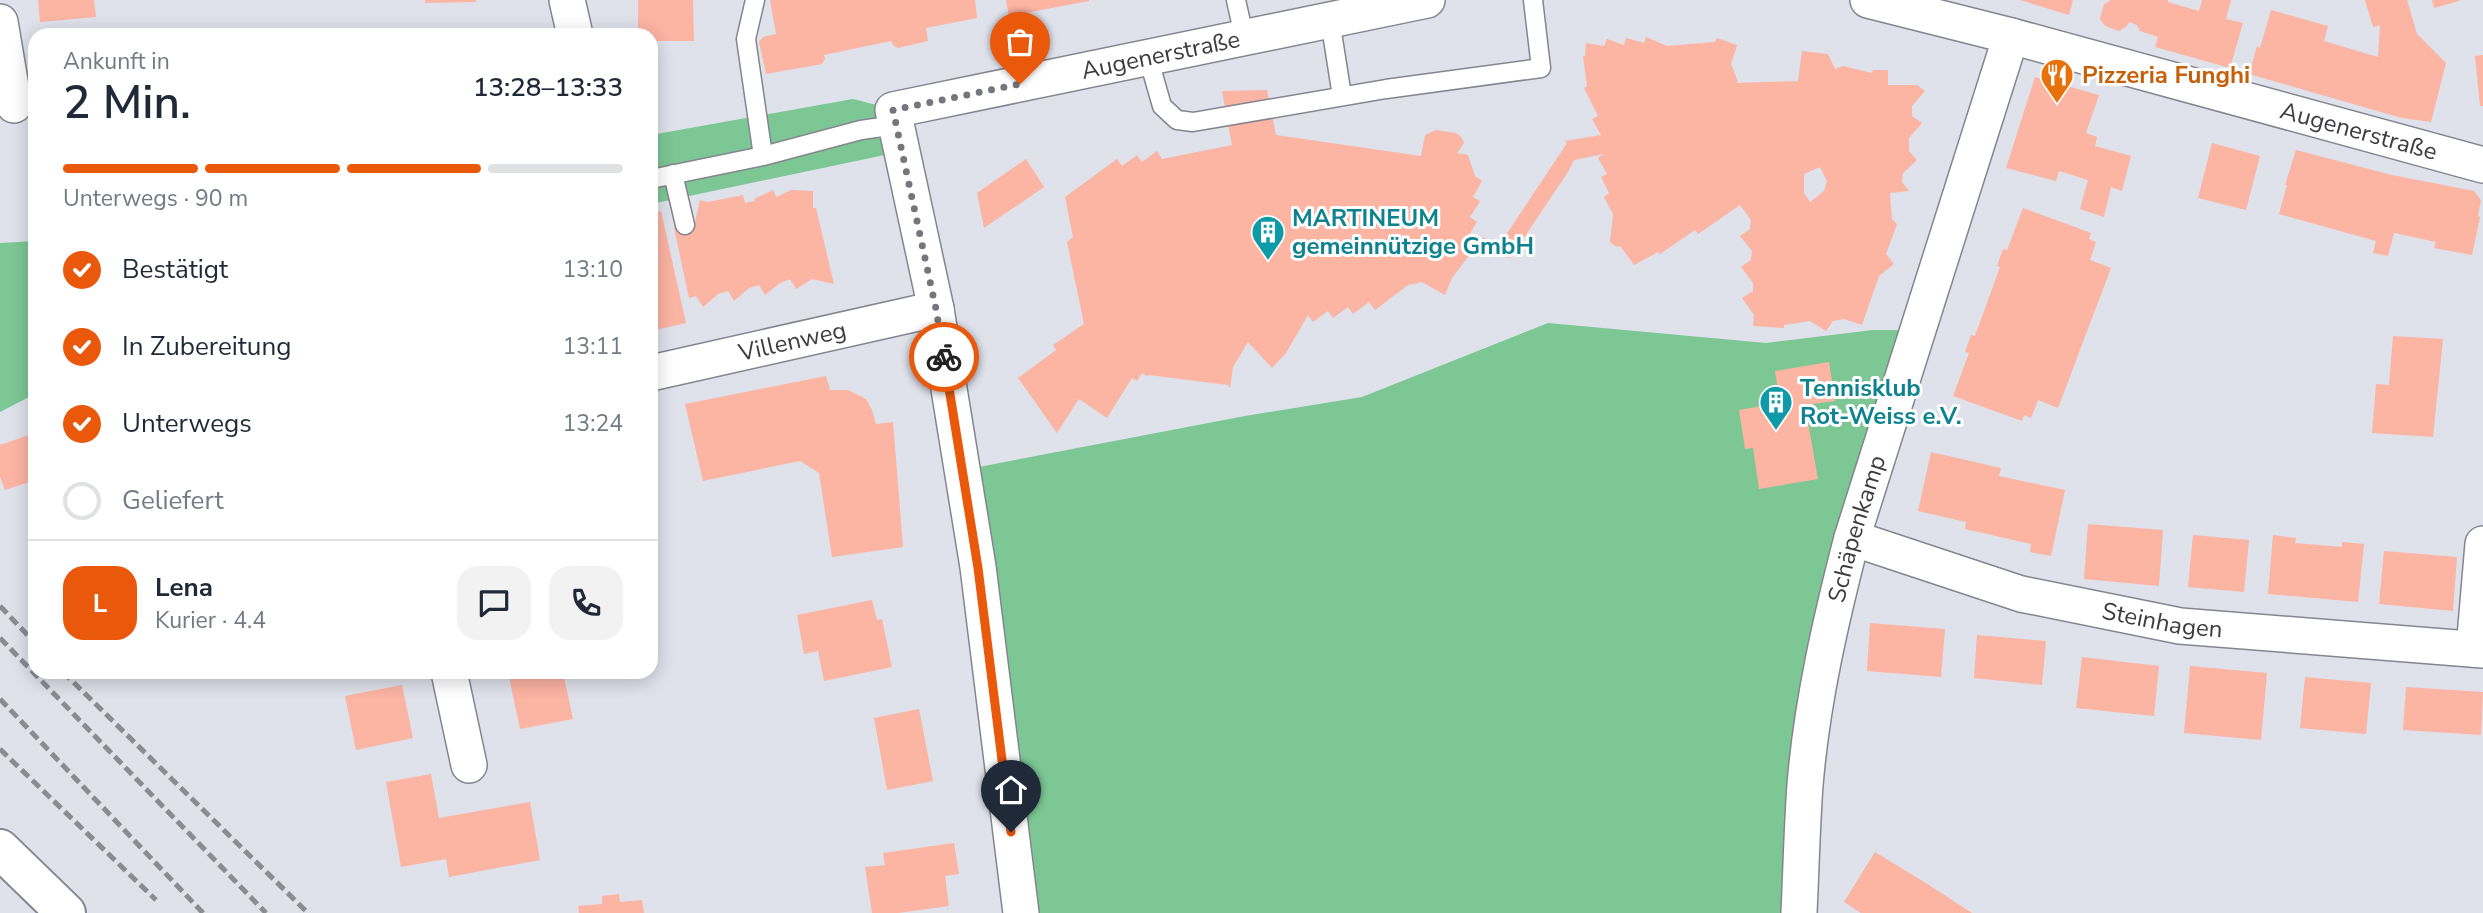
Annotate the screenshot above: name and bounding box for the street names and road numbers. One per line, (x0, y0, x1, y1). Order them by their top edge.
street label: Augenerstraße (1078, 23, 1243, 87)
street label: Augenerstraße (2277, 94, 2441, 168)
street label: Villenweg (735, 314, 849, 369)
street label: Schäpenkamp (1821, 451, 1893, 606)
street label: Steinhagen (2099, 595, 2224, 645)

